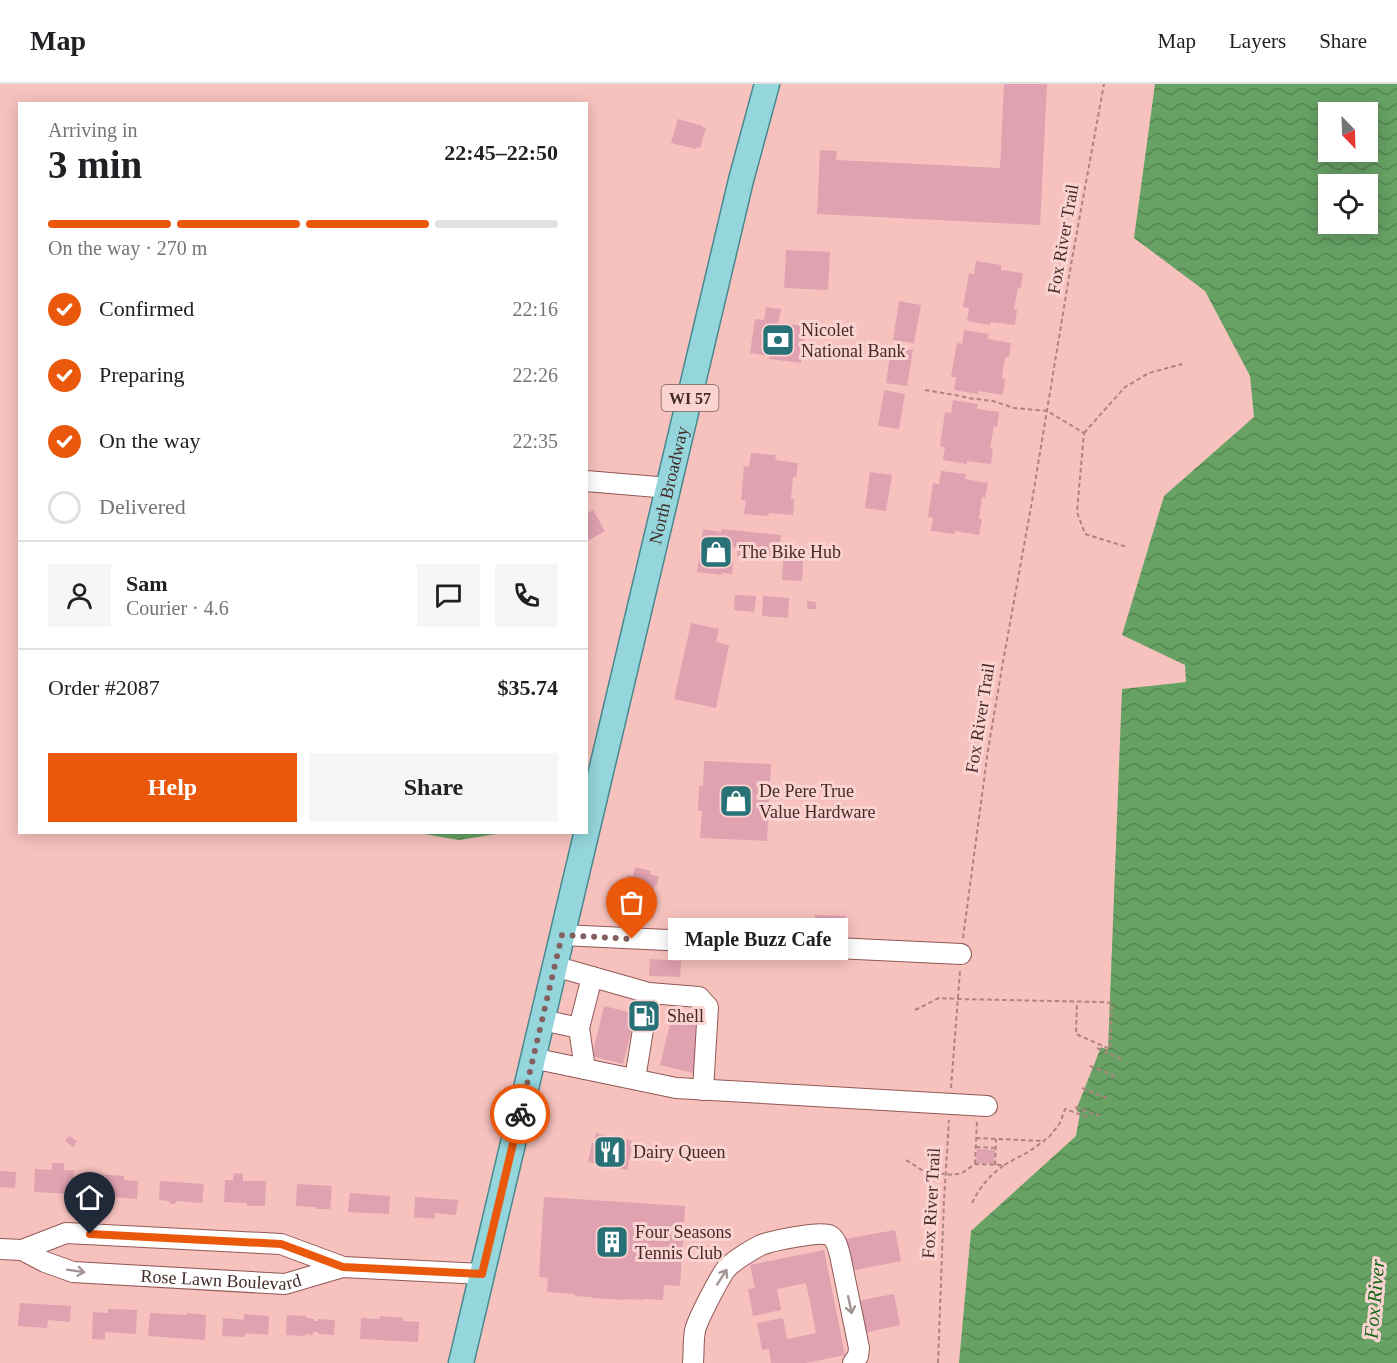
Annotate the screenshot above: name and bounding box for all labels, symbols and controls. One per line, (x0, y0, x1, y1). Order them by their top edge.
text: Map (30, 25, 86, 56)
text: Map (1158, 29, 1196, 53)
text: Layers (1229, 29, 1286, 53)
text: Share (1319, 29, 1367, 53)
north arrow (1318, 102, 1378, 162)
map controls (1318, 102, 1378, 234)
text: Arriving in (48, 119, 137, 141)
text: 22:45–22:50 (444, 140, 558, 165)
text: 3 min (48, 143, 142, 186)
button: locate (1318, 174, 1378, 234)
street label: Fox River Trail (1044, 183, 1082, 295)
text: On the way · 270 m (48, 237, 207, 259)
icon: check (48, 293, 81, 326)
text: Confirmed (99, 296, 194, 321)
text: 22:16 (512, 298, 558, 320)
place label: Nicolet National Bank (801, 320, 905, 361)
bank icon: Nicolet National Bank (760, 322, 796, 358)
icon: check (48, 359, 81, 392)
text: Preparing (99, 362, 185, 387)
text: 22:26 (512, 364, 558, 386)
road number: WI 57 (662, 385, 718, 411)
street label: North Broadway (645, 424, 692, 546)
icon: check (48, 425, 81, 458)
text: On the way (99, 428, 200, 453)
text: 22:35 (512, 430, 558, 452)
text: Delivered (99, 494, 186, 519)
shop icon: The Bike Hub (698, 534, 734, 570)
place label: The Bike Hub (739, 542, 841, 562)
button: person (48, 564, 111, 627)
button: chat (417, 564, 480, 627)
button: phone (495, 564, 558, 627)
text: Sam (126, 571, 168, 596)
text: Courier · 4.6 (126, 597, 229, 619)
street label: Fox River Trail (961, 662, 999, 774)
text: Order #2087 (48, 675, 160, 700)
text: $35.74 (498, 675, 558, 700)
button: Help (48, 753, 297, 822)
button: Share (309, 753, 558, 822)
place label: De Pere True Value Hardware (759, 781, 875, 822)
shop icon: De Pere True Value Hardware (718, 783, 754, 819)
pin (606, 877, 657, 939)
icon: bag (615, 886, 648, 919)
callout: Maple Buzz Cafe (668, 918, 848, 960)
text: Maple Buzz Cafe (685, 928, 831, 950)
fuel station icon: Shell (626, 998, 662, 1034)
place label: Shell (667, 1006, 704, 1026)
courier (490, 1084, 550, 1144)
icon: bike (504, 1098, 537, 1131)
restaurant icon: Dairy Queen (592, 1134, 628, 1170)
place label: Dairy Queen (633, 1142, 725, 1162)
street label: Fox River Trail (918, 1147, 944, 1259)
pin (64, 1172, 115, 1234)
icon: home (73, 1181, 106, 1214)
place label: Four Seasons Tennis Club (635, 1222, 732, 1263)
building icon: Four Seasons Tennis Club (594, 1224, 630, 1260)
water label: Fox River (1359, 1258, 1388, 1341)
one-way arrow (66, 1266, 86, 1277)
street label: Rose Lawn Boulevard (140, 1266, 304, 1294)
one-way arrow (716, 1269, 728, 1286)
one-way arrow (845, 1295, 857, 1314)

